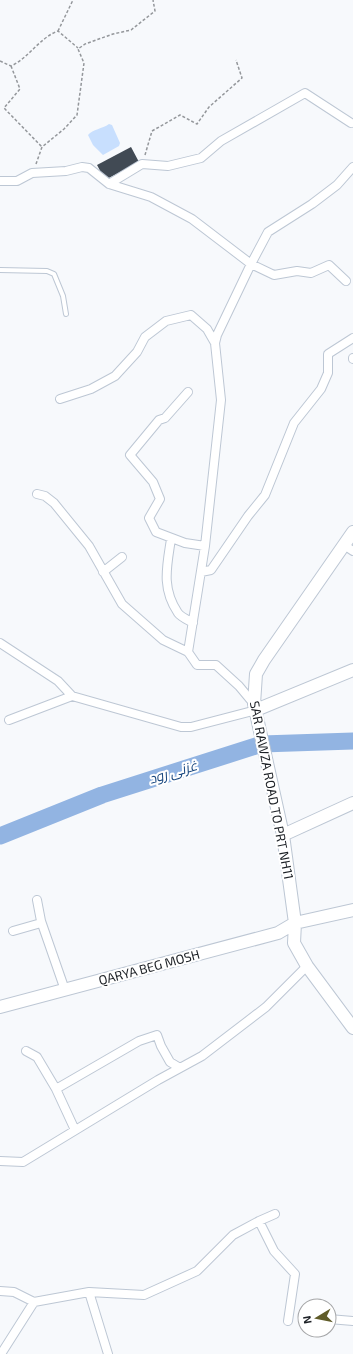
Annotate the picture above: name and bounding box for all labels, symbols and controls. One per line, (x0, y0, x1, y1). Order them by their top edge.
street label: SAR RAWZA ROAD TO PRT NH11 (247, 699, 297, 881)
water label: غزنی رود (147, 756, 200, 788)
street label: QARYA BEG MOSH (97, 946, 201, 988)
north arrow (297, 1298, 337, 1338)
text: N (300, 1315, 314, 1325)

